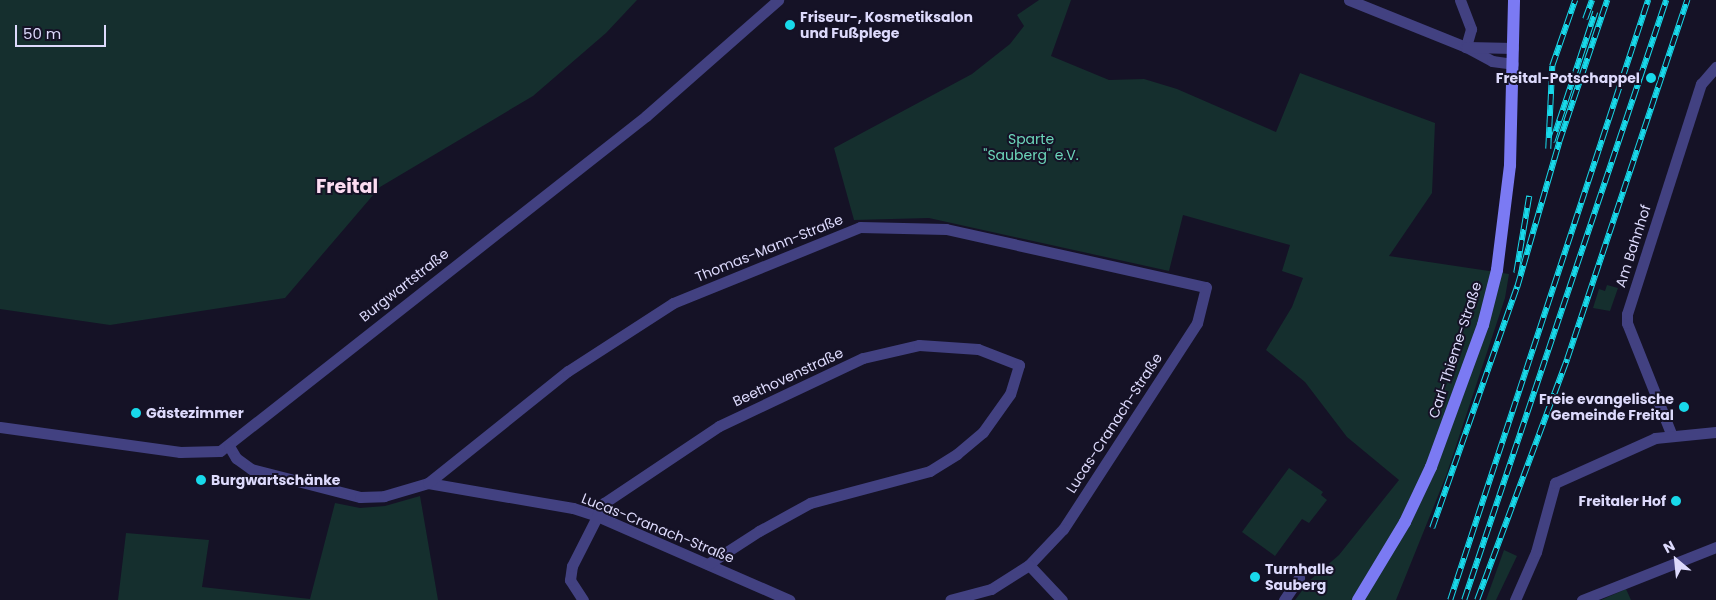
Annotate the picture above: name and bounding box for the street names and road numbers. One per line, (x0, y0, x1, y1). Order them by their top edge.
street label: Am Bahnhof (1612, 202, 1654, 290)
street label: Thomas-Mann-Straße (693, 211, 845, 285)
street label: Burgwartstraße (356, 245, 452, 325)
street label: Carl-Thieme-Straße (1425, 280, 1485, 420)
street label: Beethovenstraße (730, 344, 846, 410)
street label: Lucas-Cranach-Straße (1062, 350, 1166, 496)
street label: Lucas-Cranach-Straße (579, 490, 737, 566)

